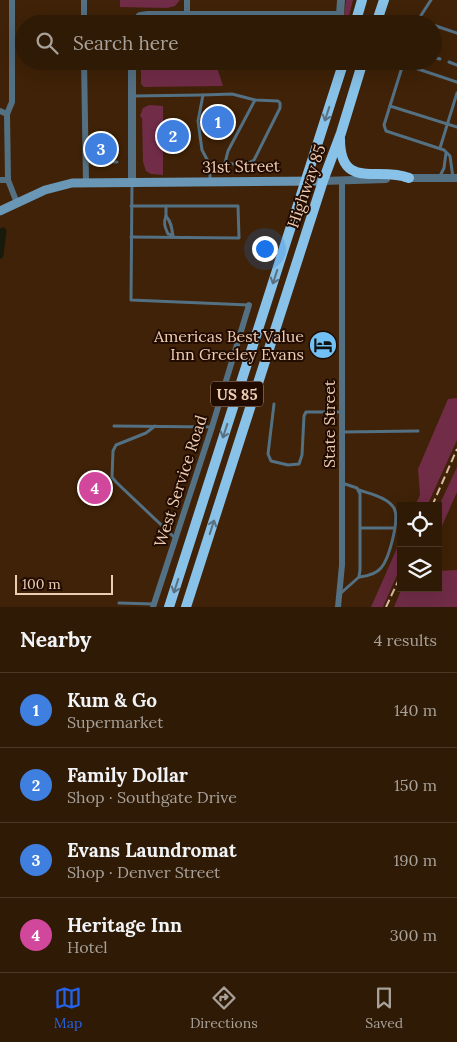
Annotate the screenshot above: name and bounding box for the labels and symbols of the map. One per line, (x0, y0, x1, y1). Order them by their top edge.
pin: 1 (202, 103, 234, 141)
one-way arrow (322, 105, 332, 121)
pin: 2 (157, 117, 189, 155)
pin: 3 (85, 130, 117, 168)
street label: Highway 85 (282, 142, 330, 230)
street label: 31st Street (202, 155, 281, 177)
your location (252, 236, 278, 262)
one-way arrow (270, 268, 279, 284)
place label: Americas Best Value Inn Greeley Evans (153, 326, 304, 364)
hotel icon: Americas Best Value Inn Greeley Evans (308, 330, 338, 360)
street label: State Street (319, 379, 339, 468)
road number: US 85 (211, 382, 263, 406)
street label: West Service Road (149, 412, 211, 550)
one-way arrow (220, 423, 230, 439)
pin: 4 (79, 469, 111, 507)
one-way arrow (208, 520, 217, 536)
scale bar (15, 572, 112, 595)
one-way arrow (170, 578, 180, 594)

